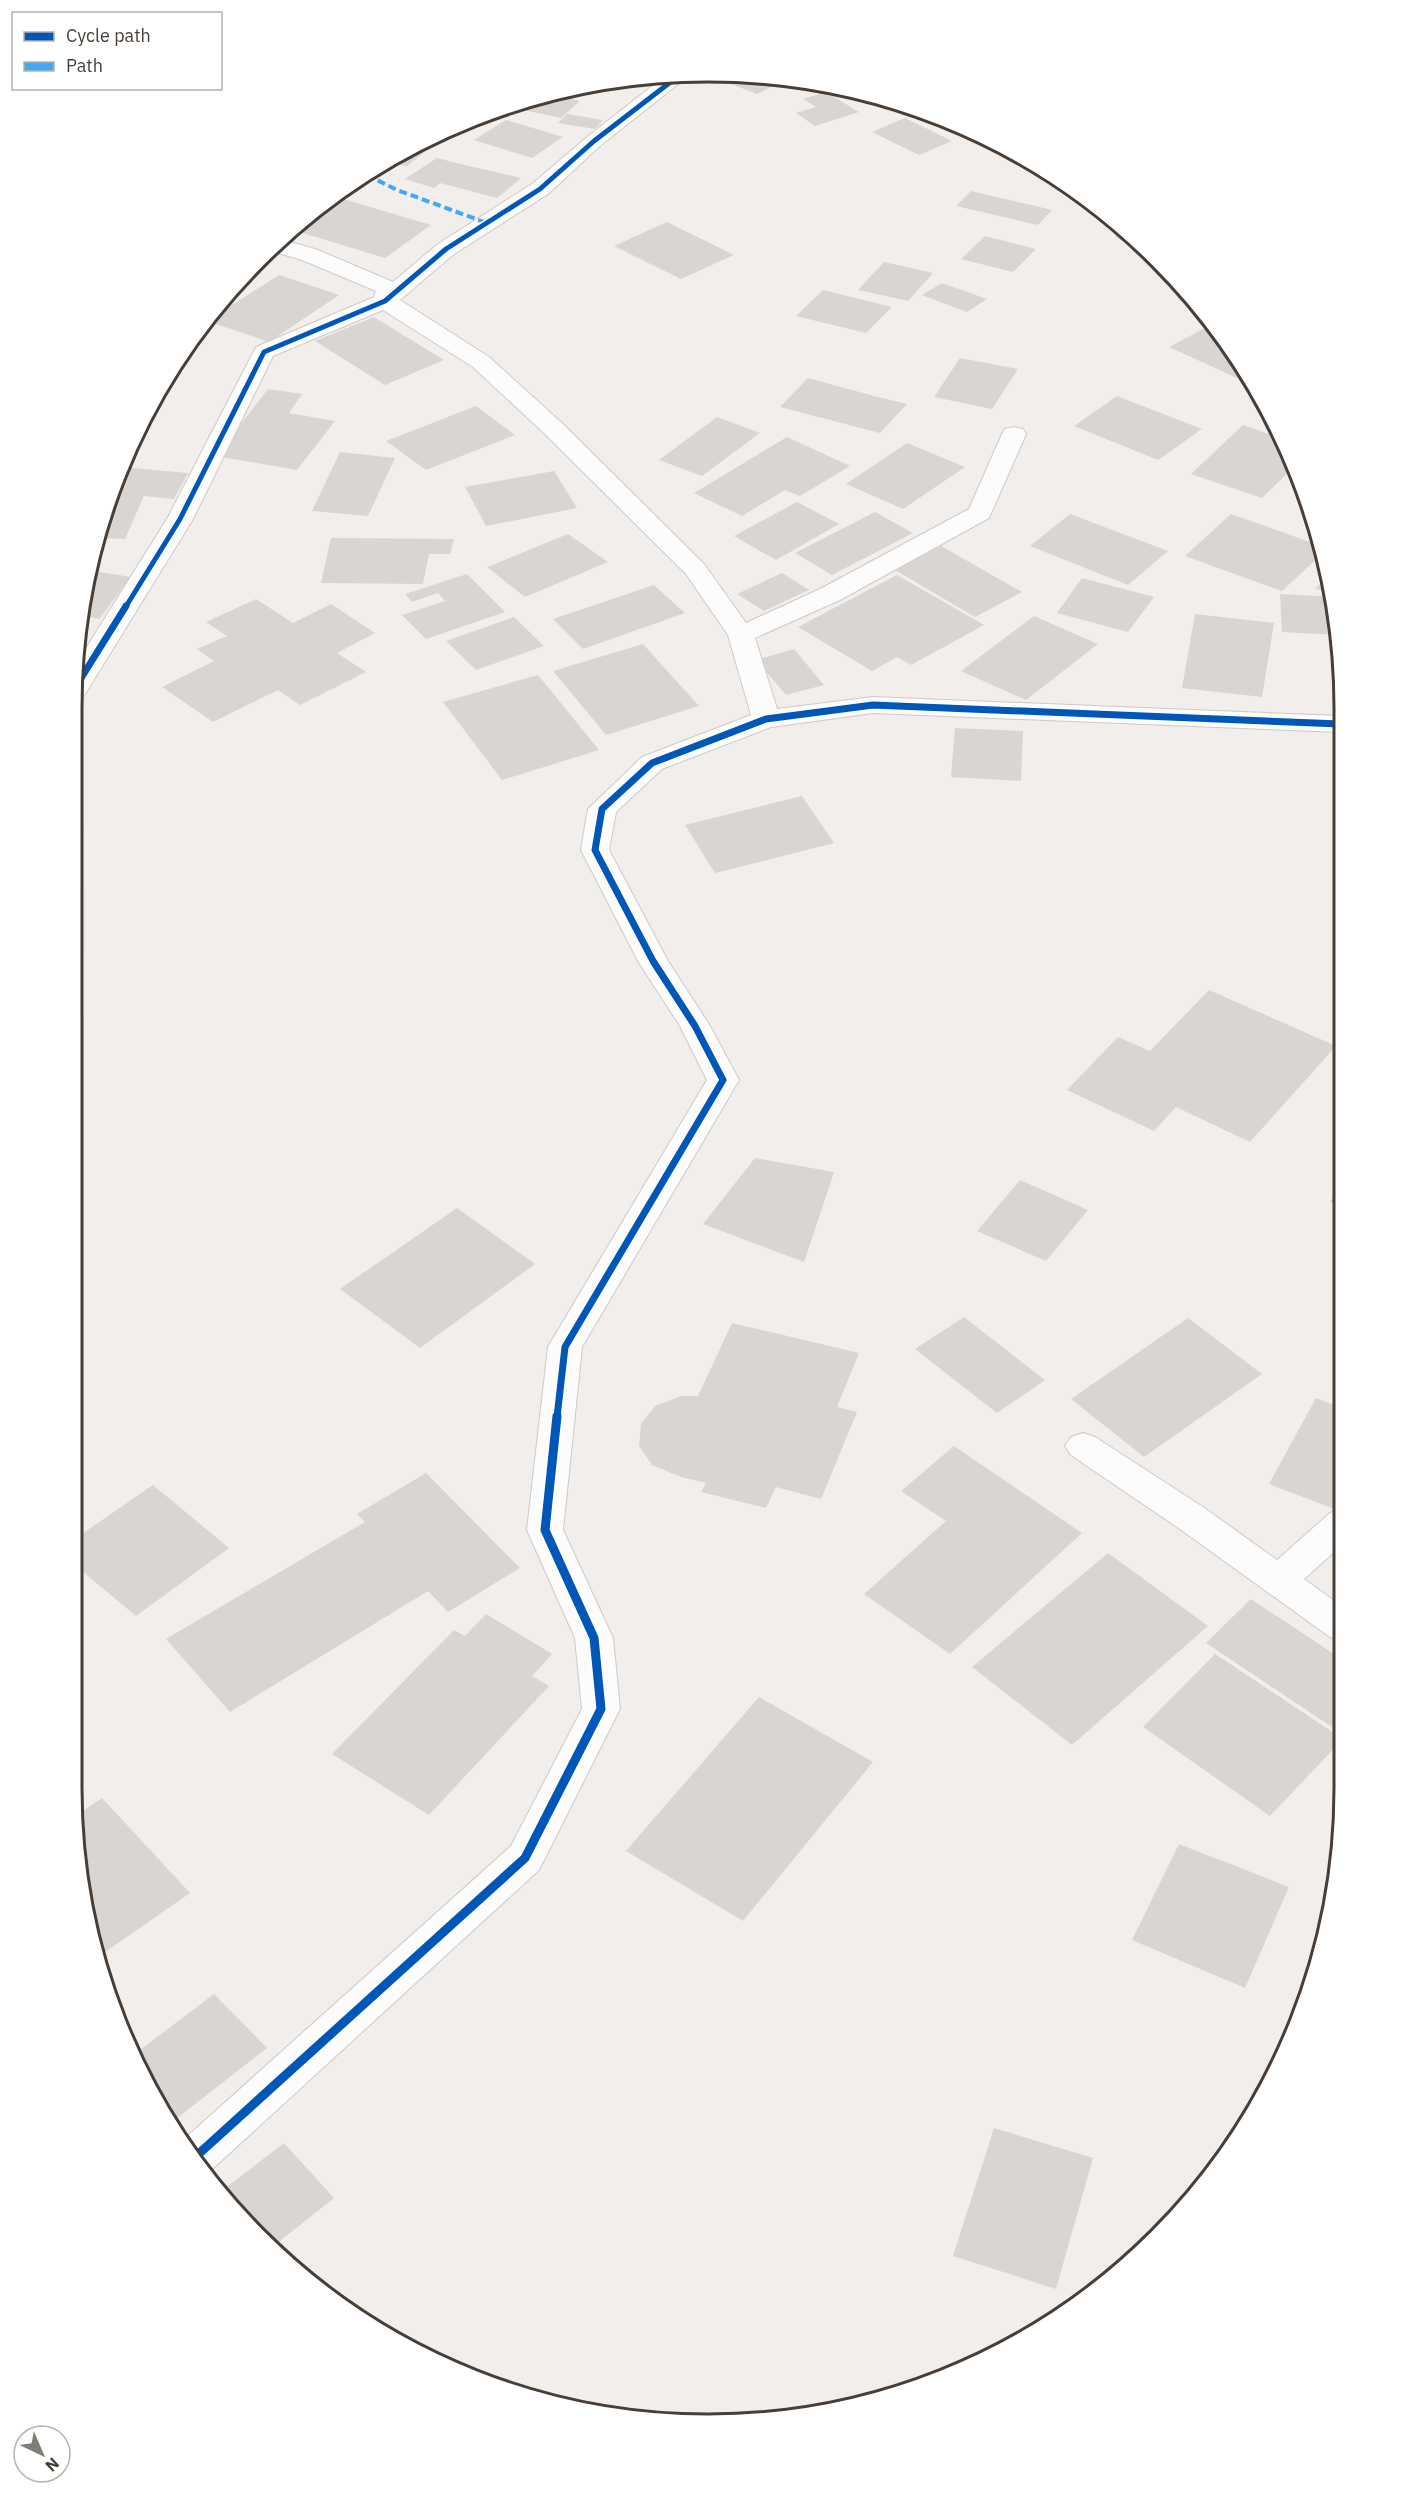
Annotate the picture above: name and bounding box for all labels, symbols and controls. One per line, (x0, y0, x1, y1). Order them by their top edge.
legend (12, 12, 222, 90)
text: Cycle path (66, 24, 151, 47)
text: Path (66, 54, 103, 77)
north arrow (12, 2424, 72, 2484)
text: N (41, 2454, 64, 2476)

